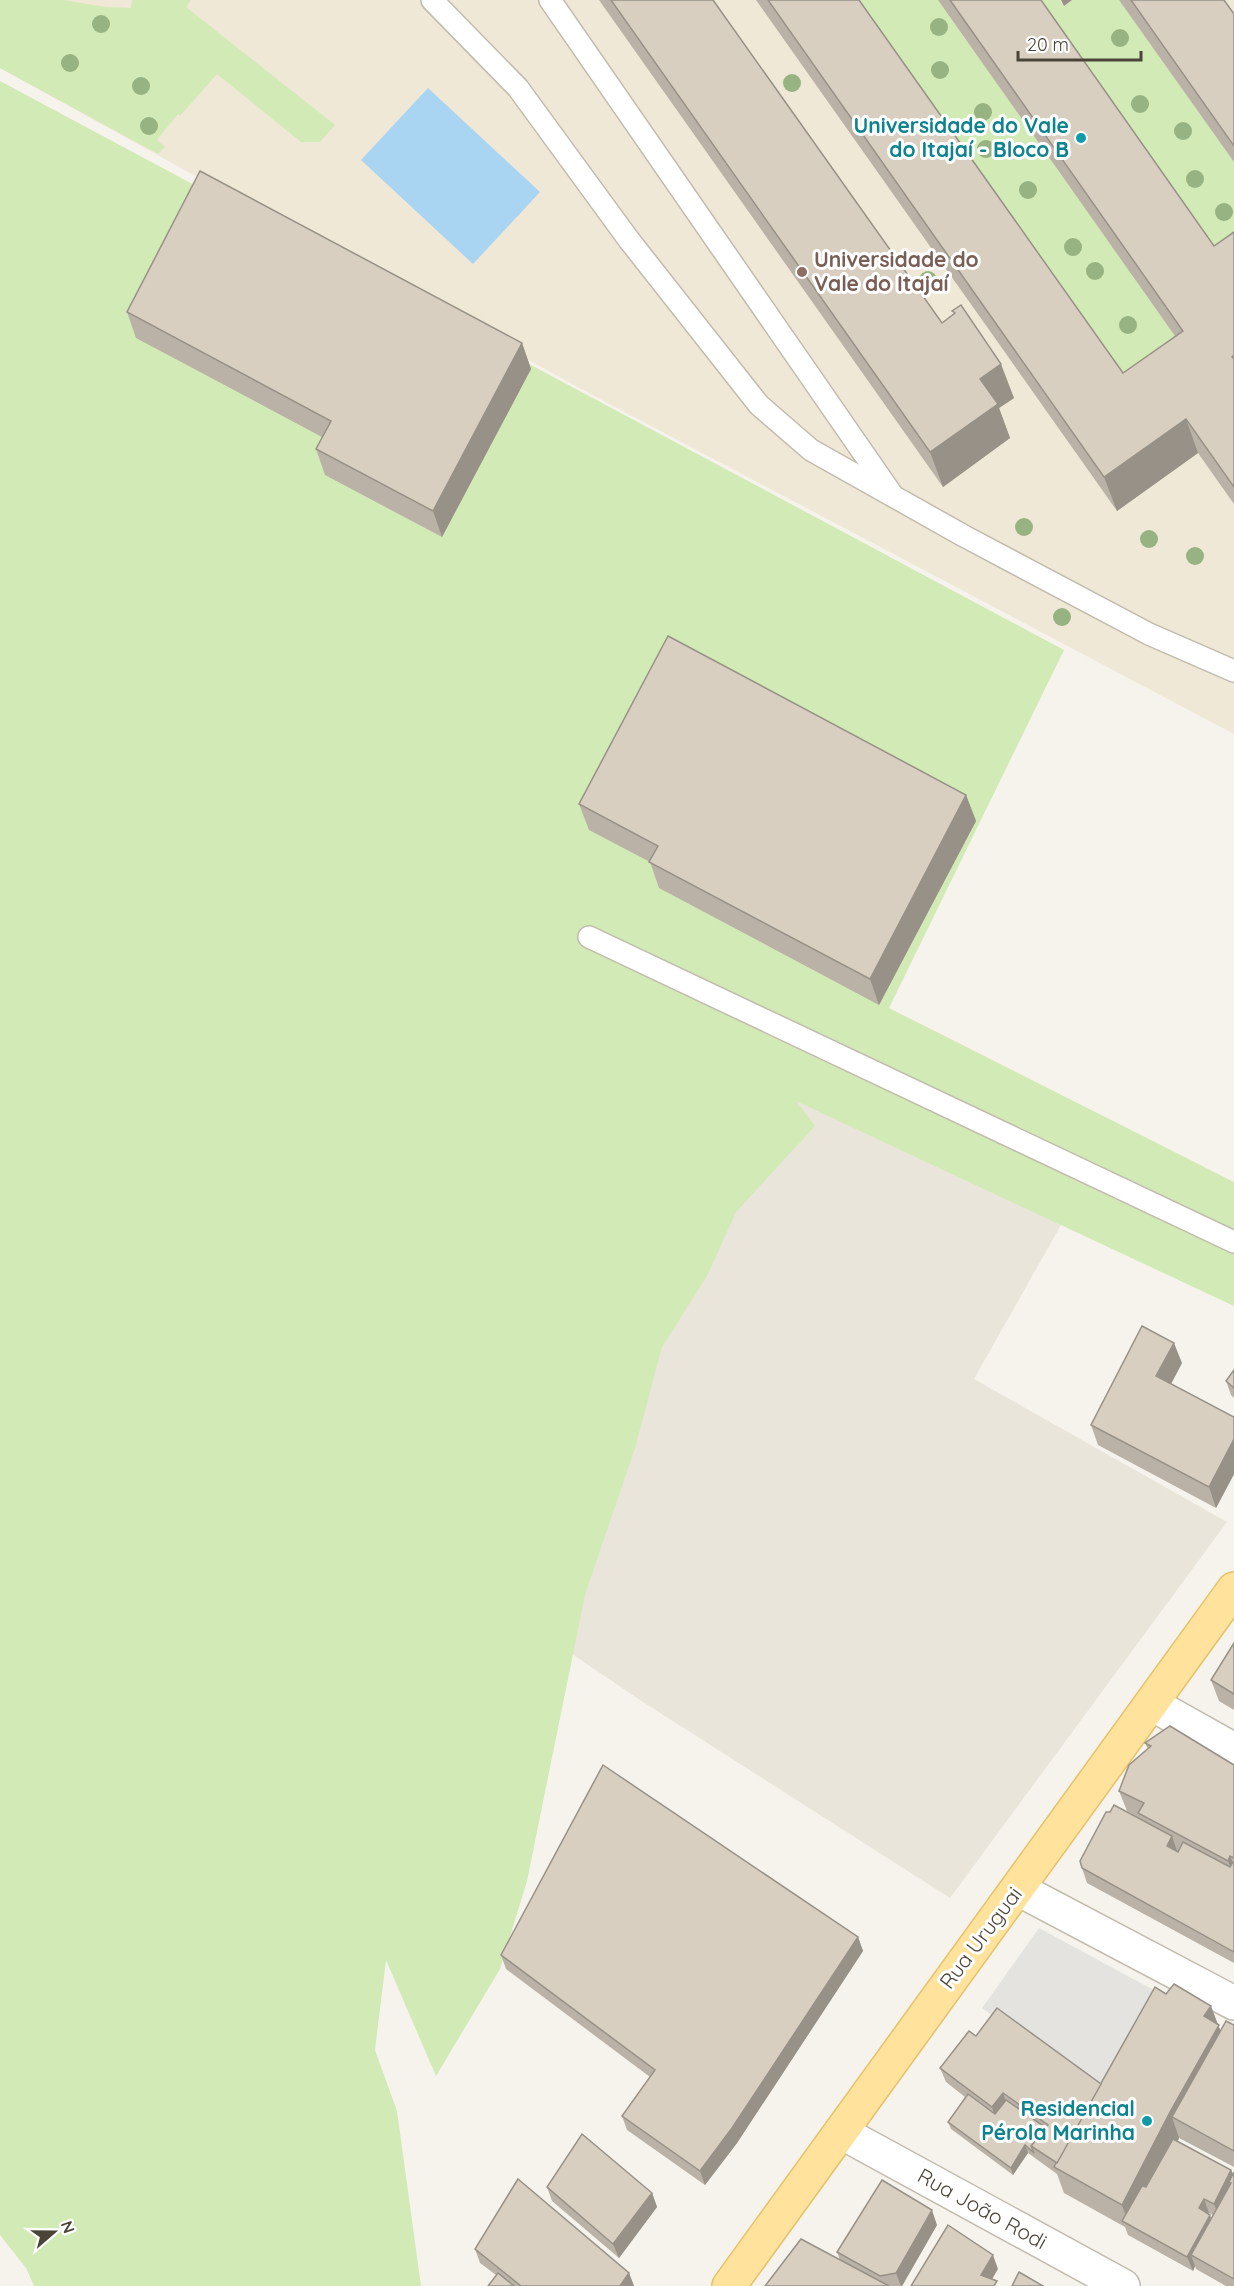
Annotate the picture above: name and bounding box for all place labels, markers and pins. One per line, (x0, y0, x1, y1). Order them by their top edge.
place label: Universidade do Vale do Itajaí - Bloco B (853, 112, 1069, 162)
marker: Universidade do Vale do Itajaí - Bloco B (1074, 131, 1088, 145)
place label: Universidade do Vale do Itajaí (814, 246, 979, 296)
marker: Universidade do Vale do Itajaí (795, 265, 809, 279)
place label: Residencial Pérola Marinha (981, 2095, 1135, 2145)
marker: Residencial Pérola Marinha (1140, 2114, 1154, 2128)

